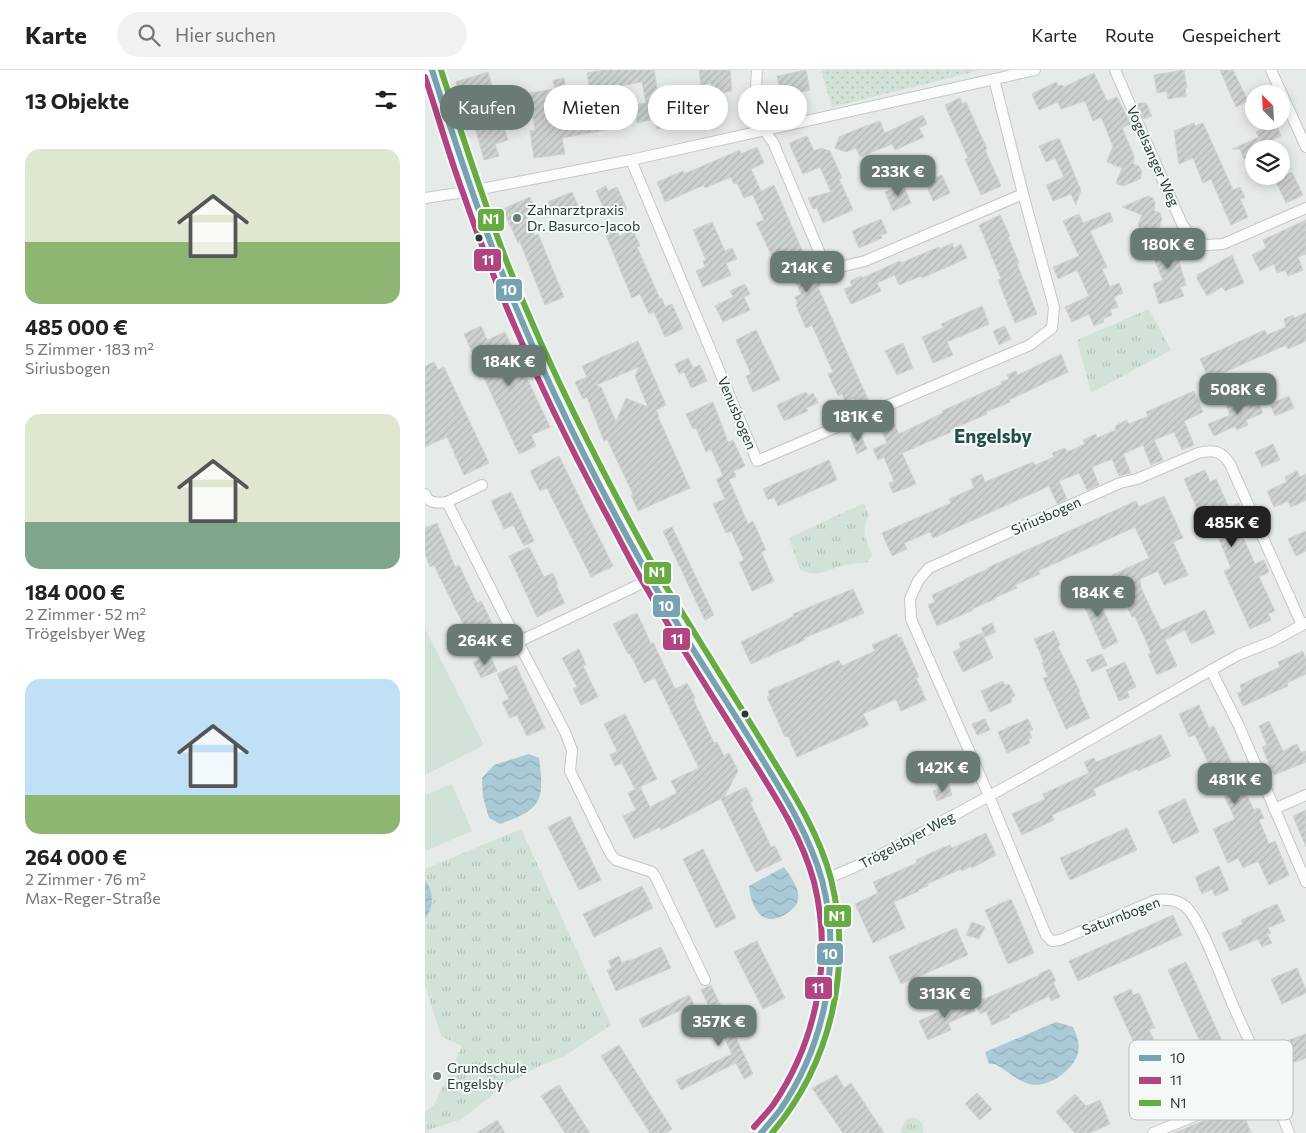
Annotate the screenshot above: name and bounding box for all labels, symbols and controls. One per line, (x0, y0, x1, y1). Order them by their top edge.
search box (117, 12, 467, 57)
text: Karte (25, 20, 87, 49)
icon: search (135, 21, 163, 49)
text: Hier suchen (175, 23, 276, 46)
text: Karte (1032, 24, 1077, 46)
text: Route (1105, 24, 1154, 46)
text: Gespeichert (1182, 24, 1281, 46)
chip: Kaufen (440, 85, 534, 130)
chip: Mieten (544, 85, 638, 130)
chip: Filter (648, 85, 728, 130)
chip: Neu (738, 85, 807, 130)
north arrow (1245, 85, 1290, 130)
map controls (1245, 85, 1290, 185)
icon: filters (372, 86, 400, 114)
text: 13 Objekte (25, 88, 129, 113)
street label: Vogelsanger Weg (1124, 103, 1183, 209)
button: layers (1245, 140, 1290, 185)
pin: 233K € (857, 154, 939, 197)
text: 233K € (871, 161, 925, 180)
icon: home (168, 181, 258, 271)
place label: Zahnarztpraxis Dr. Basurco-Jacob (527, 201, 640, 234)
line badge: N1 (477, 208, 505, 232)
text: N1 (483, 210, 499, 227)
marker: Zahnarztpraxis Dr. Basurco-Jacob (511, 212, 523, 224)
pin: 180K € (1127, 228, 1209, 270)
unlabelled marker (474, 233, 484, 243)
text: 180K € (1141, 234, 1195, 253)
line badge: 11 (473, 248, 502, 272)
pin: 214K € (766, 250, 848, 293)
text: 11 (482, 251, 494, 268)
text: 214K € (781, 257, 833, 276)
line badge: 10 (495, 278, 523, 302)
text: 10 (501, 281, 517, 298)
text: 485 000 € (25, 314, 128, 339)
text: 5 Zimmer · 183 m² (25, 339, 154, 358)
pin: 184K € (468, 344, 550, 387)
text: 184K € (483, 351, 535, 370)
text: Siriusbogen (25, 358, 110, 377)
pin: 508K € (1197, 372, 1279, 415)
street label: Venusbogen (714, 374, 760, 452)
text: 508K € (1210, 379, 1266, 398)
pin: 181K € (817, 400, 899, 442)
text: 181K € (833, 406, 883, 425)
district label: Engelsby (954, 424, 1033, 447)
icon: home (168, 446, 258, 536)
street label: Siriusbogen (1008, 493, 1083, 539)
pin: 485K € (1191, 506, 1273, 548)
text: 485K € (1205, 512, 1259, 531)
line badge: N1 (643, 561, 672, 585)
text: N1 (649, 563, 665, 580)
pin: 184K € (1057, 576, 1139, 618)
text: 184 000 € (25, 579, 125, 604)
text: 184K € (1072, 582, 1124, 601)
line badge: 10 (652, 594, 681, 618)
text: 10 (658, 597, 674, 614)
text: 2 Zimmer · 52 m² (25, 604, 146, 623)
text: Trögelsbyer Weg (25, 623, 145, 642)
pin: 264K € (444, 624, 526, 666)
line badge: 11 (662, 627, 691, 651)
text: 264K € (458, 630, 512, 649)
text: 11 (671, 630, 683, 647)
unlabelled marker (740, 709, 750, 719)
icon: home (168, 711, 258, 801)
pin: 142K € (902, 750, 984, 793)
text: 142K € (917, 757, 969, 776)
pin: 481K € (1194, 762, 1276, 805)
text: 481K € (1209, 769, 1261, 788)
street label: Trögelsbyer Weg (856, 807, 958, 872)
text: 264 000 € (25, 844, 127, 869)
text: 2 Zimmer · 76 m² (25, 869, 146, 888)
text: Max-Reger-Straße (25, 888, 161, 907)
street label: Saturnbogen (1079, 893, 1162, 938)
line badge: N1 (823, 904, 852, 928)
text: N1 (829, 907, 845, 924)
line badge: 10 (816, 942, 844, 966)
text: 10 (822, 945, 838, 962)
line badge: 11 (804, 976, 833, 1000)
pin: 313K € (904, 976, 986, 1019)
text: 11 (812, 979, 824, 996)
text: 313K € (919, 983, 971, 1002)
pin: 357K € (678, 1004, 760, 1047)
text: 357K € (693, 1011, 745, 1030)
legend (1129, 1040, 1293, 1120)
text: 10 (1170, 1049, 1185, 1066)
place label: Grundschule Engelsby (447, 1059, 527, 1092)
marker: Grundschule Engelsby (431, 1070, 443, 1082)
text: 11 (1170, 1071, 1182, 1088)
text: N1 (1170, 1094, 1187, 1111)

